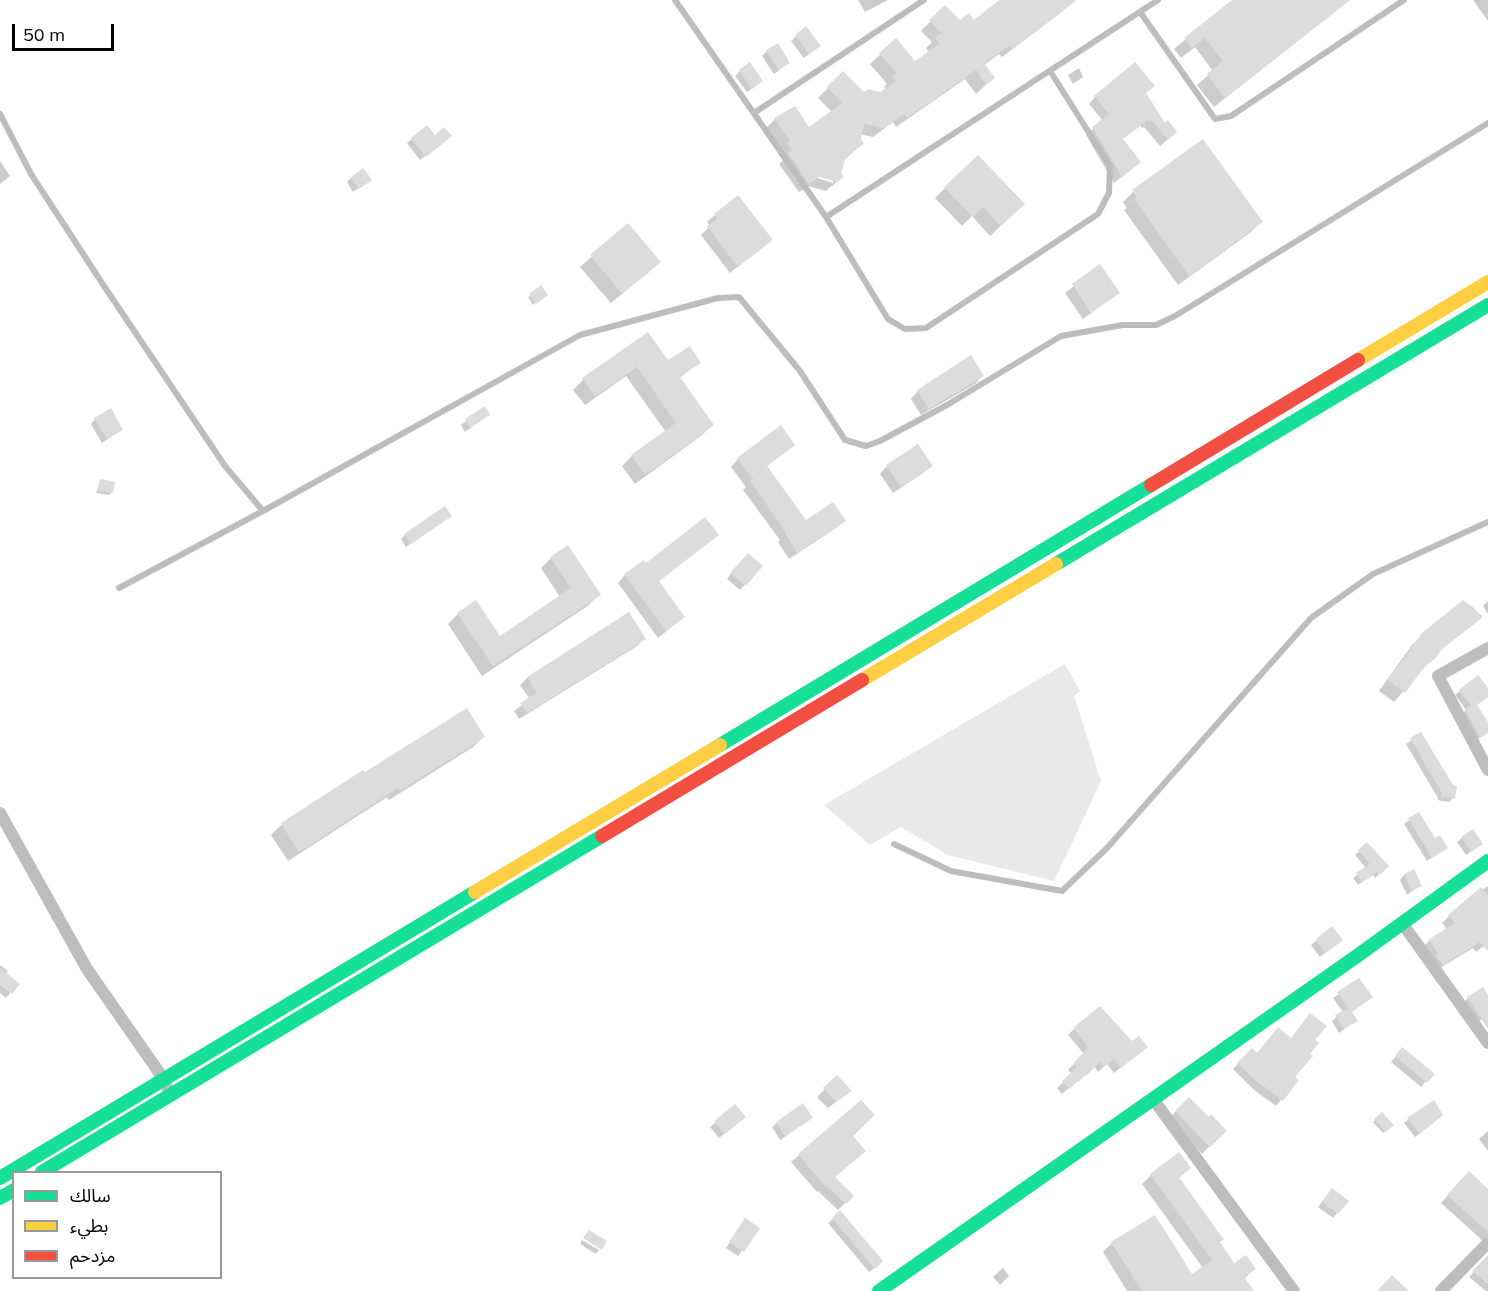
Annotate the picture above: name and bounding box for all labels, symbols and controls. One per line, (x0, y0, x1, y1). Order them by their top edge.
scale bar (15, 12, 117, 50)
text: 50 m (23, 23, 65, 46)
legend (12, 1171, 222, 1279)
text: سالك (70, 1184, 111, 1207)
text: بطيء (70, 1214, 108, 1237)
text: مزدحم (70, 1244, 115, 1267)

